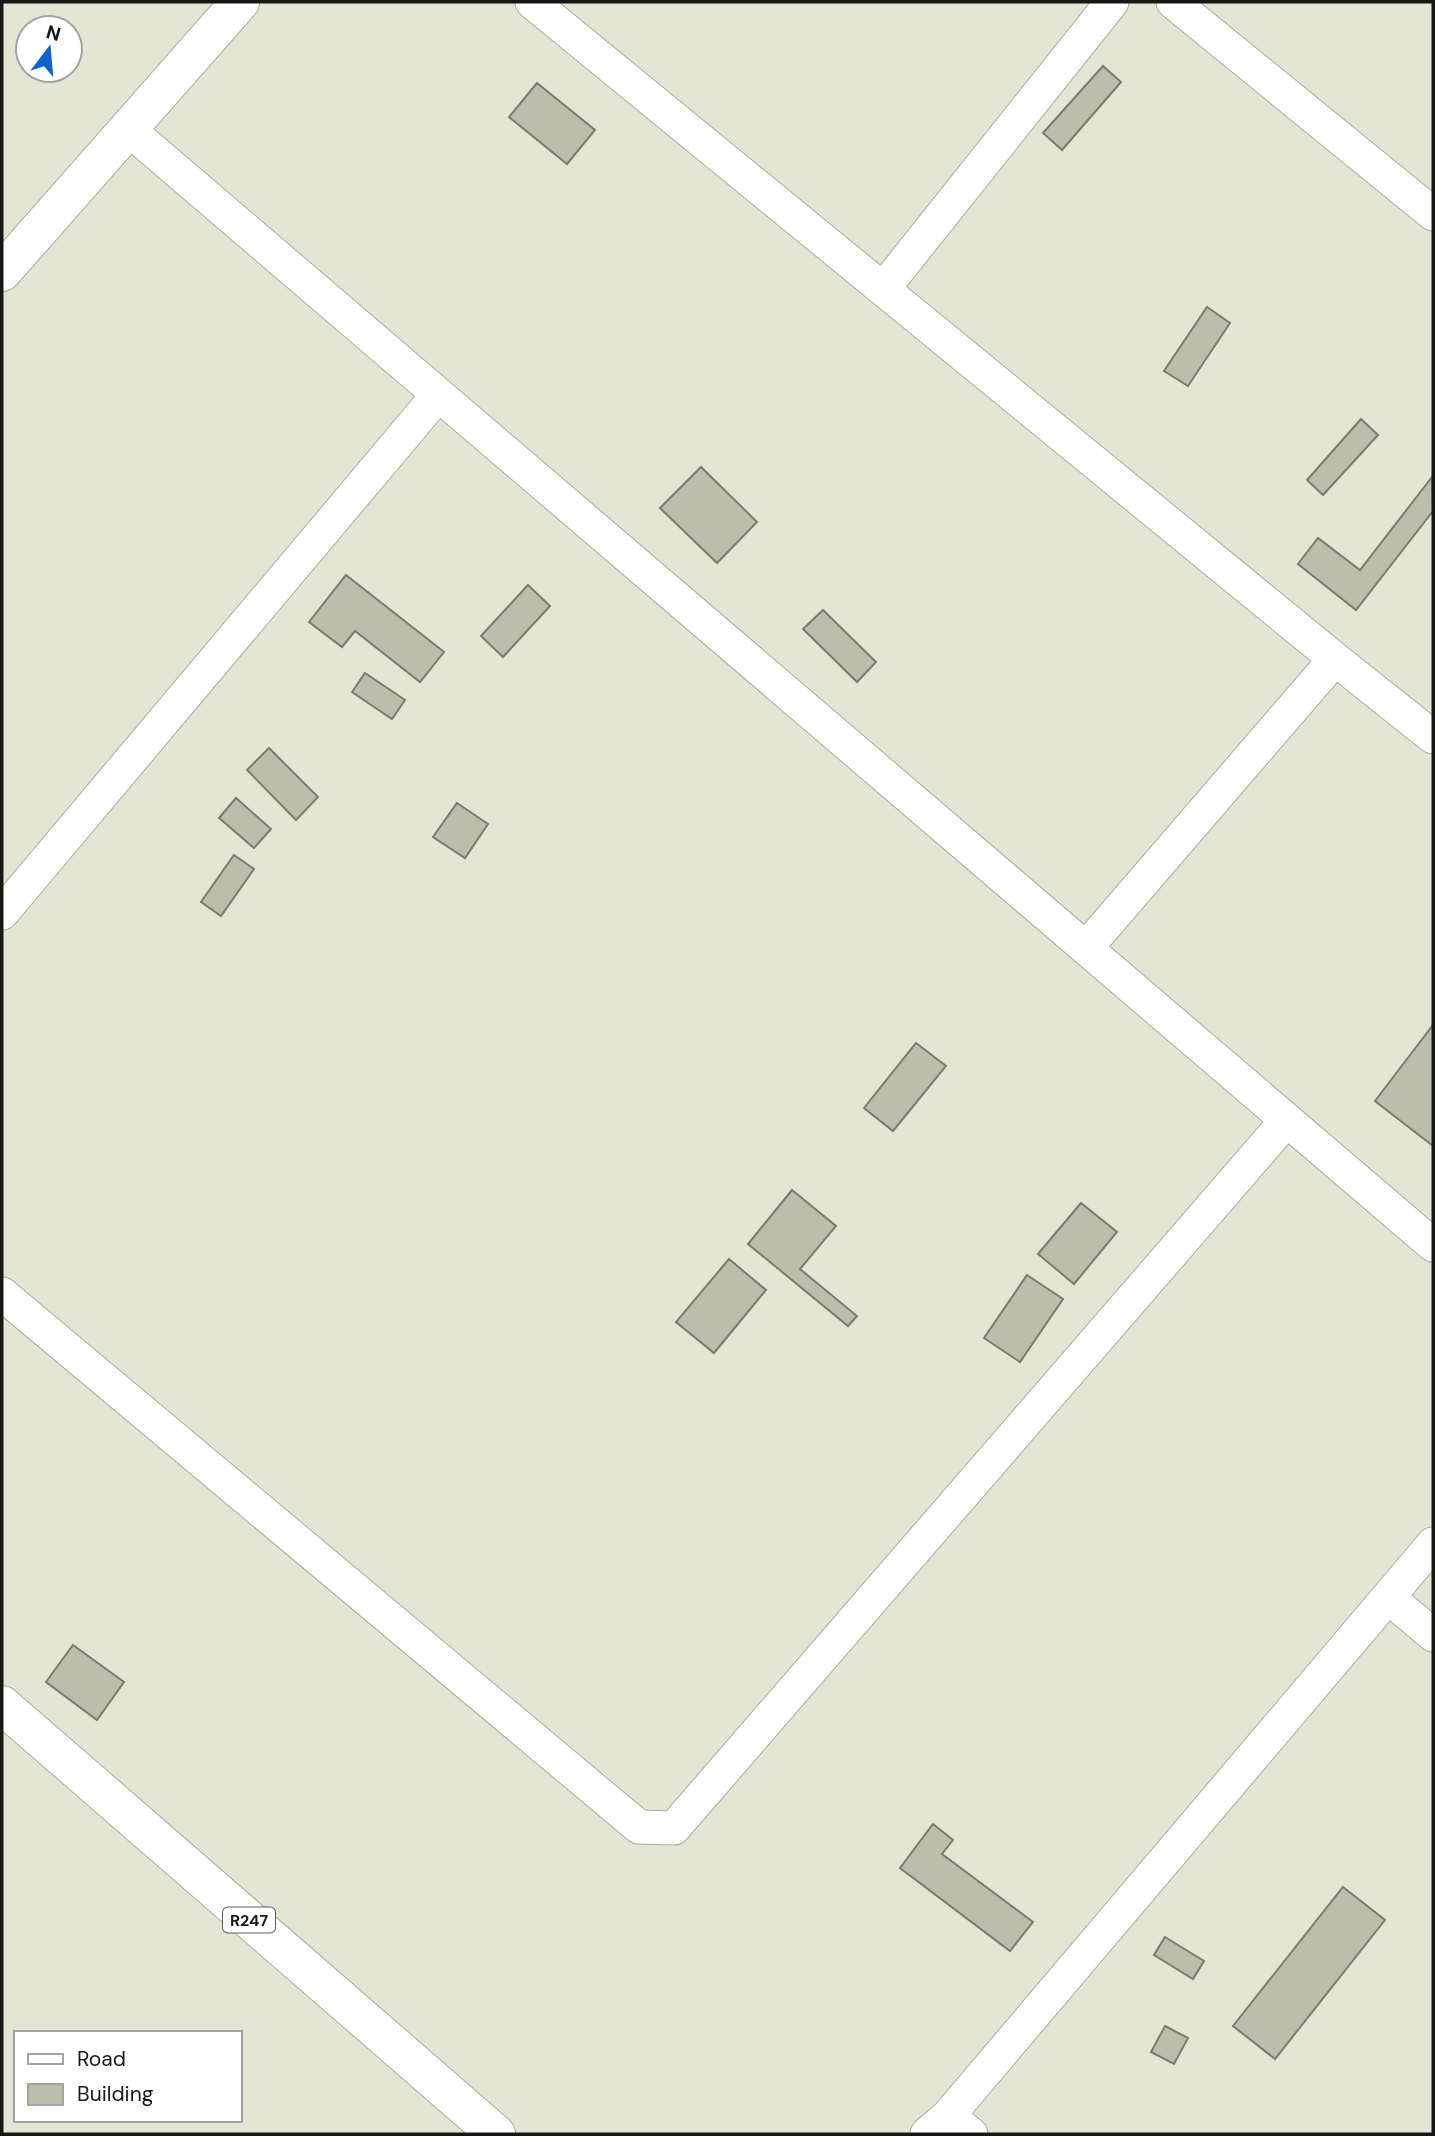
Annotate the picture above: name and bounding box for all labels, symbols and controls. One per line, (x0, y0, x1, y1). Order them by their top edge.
north arrow (14, 14, 84, 84)
text: N (43, 19, 64, 47)
road number: R247 (223, 1908, 275, 1932)
legend (14, 2031, 242, 2122)
text: Road (77, 2045, 126, 2073)
text: Building (77, 2080, 154, 2108)

